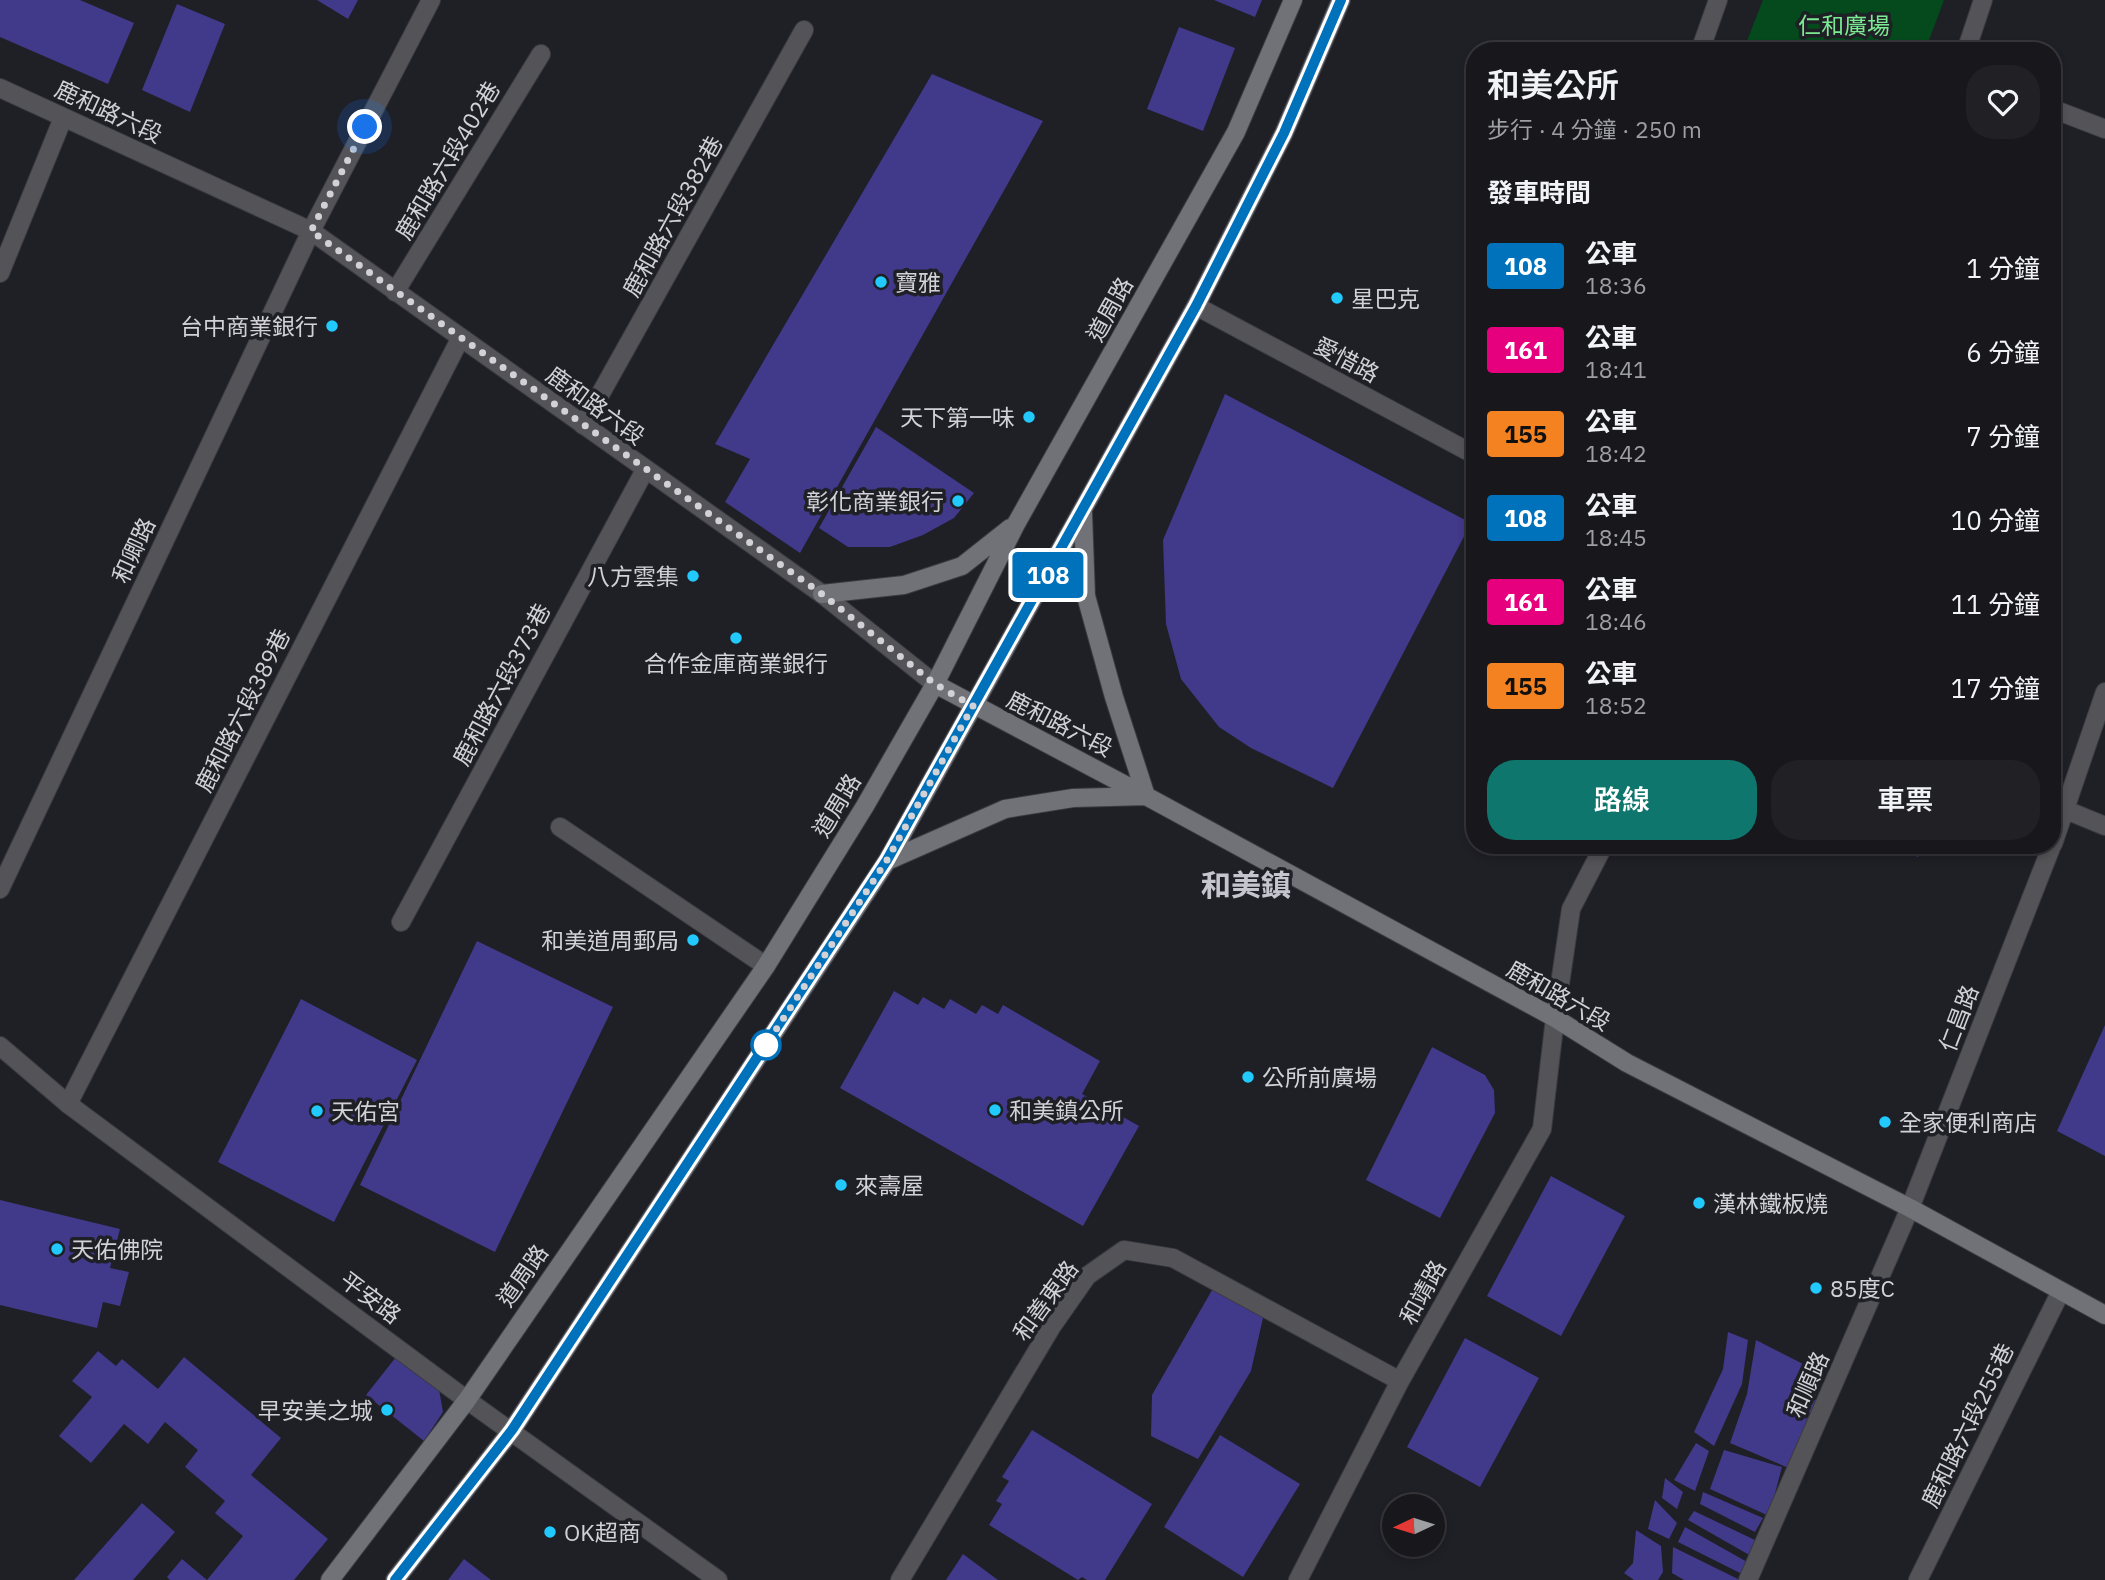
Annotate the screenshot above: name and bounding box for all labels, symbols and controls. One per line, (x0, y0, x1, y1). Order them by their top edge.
park label: 仁和廣場 (1798, 10, 1890, 40)
text: 和美公所 (1487, 63, 1619, 106)
button: heart (1966, 65, 2040, 139)
street label: 鹿和路六段 (51, 73, 167, 149)
street label: 鹿和路六段402巷 (388, 75, 506, 245)
your location (347, 109, 382, 144)
text: 步行 · 4 分鐘 · 250 m (1487, 114, 1702, 144)
street label: 鹿和路六段382巷 (615, 130, 729, 302)
text: 發車時間 (1487, 175, 1591, 209)
text: 公車 (1585, 236, 1637, 270)
text: 108 (1504, 250, 1547, 282)
text: 1 分鐘 (1966, 251, 2040, 285)
place label: 寶雅 (895, 267, 941, 297)
text: 18:36 (1585, 270, 1647, 300)
street label: 道周路 (1079, 272, 1139, 346)
marker: 寶雅 (873, 274, 889, 290)
place label: 星巴克 (1351, 283, 1420, 313)
marker: 星巴克 (1329, 290, 1345, 306)
place label: 台中商業銀行 (180, 311, 318, 341)
marker: 台中商業銀行 (324, 318, 340, 334)
text: 公車 (1585, 320, 1637, 354)
street label: 愛惜路 (1309, 330, 1385, 388)
text: 161 (1504, 334, 1547, 366)
text: 6 分鐘 (1966, 335, 2040, 369)
text: 18:41 (1585, 354, 1647, 384)
street label: 鹿和路六段 (541, 359, 651, 451)
place label: 天下第一味 (900, 402, 1015, 432)
text: 公車 (1585, 404, 1637, 438)
marker: 天下第一味 (1021, 409, 1037, 425)
text: 155 (1504, 418, 1547, 450)
text: 7 分鐘 (1966, 419, 2040, 453)
text: 18:42 (1585, 438, 1647, 468)
place label: 彰化商業銀行 (806, 486, 944, 516)
text: 公車 (1585, 488, 1637, 522)
marker: 彰化商業銀行 (950, 493, 966, 509)
text: 108 (1504, 502, 1547, 534)
text: 10 分鐘 (1951, 503, 2040, 537)
street label: 和卿路 (105, 512, 161, 588)
text: 18:45 (1585, 522, 1647, 552)
line badge: 108 (1008, 552, 1088, 598)
text: 108 (1026, 559, 1070, 591)
place label: 八方雲集 (587, 561, 679, 591)
marker: 八方雲集 (685, 568, 701, 584)
text: 公車 (1585, 572, 1637, 606)
text: 161 (1504, 586, 1547, 618)
text: 11 分鐘 (1951, 587, 2040, 621)
street label: 鹿和路六段373巷 (446, 598, 556, 770)
text: 18:46 (1585, 606, 1647, 636)
street label: 鹿和路六段389巷 (188, 623, 296, 797)
marker: 合作金庫商業銀行 (728, 630, 744, 646)
place label: 合作金庫商業銀行 (644, 648, 828, 678)
text: 公車 (1585, 656, 1637, 690)
text: 155 (1504, 670, 1547, 702)
text: 17 分鐘 (1951, 671, 2040, 705)
street label: 鹿和路六段 (1002, 684, 1118, 762)
text: 18:52 (1585, 690, 1647, 720)
button: 路線 (1487, 760, 1757, 840)
button: 車票 (1771, 760, 2040, 840)
street label: 道周路 (805, 768, 867, 842)
district label: 和美鎮 (1201, 865, 1291, 904)
place label: 和美道周郵局 (541, 925, 679, 955)
marker: 和美道周郵局 (685, 932, 701, 948)
street label: 鹿和路六段 (1502, 953, 1616, 1037)
street label: 仁昌路 (1932, 980, 1984, 1056)
unlabelled marker (751, 1030, 781, 1060)
place label: 公所前廣場 (1262, 1062, 1377, 1092)
marker: 公所前廣場 (1240, 1069, 1256, 1085)
place label: 和美鎮公所 (1009, 1095, 1124, 1125)
place label: 天佑宮 (331, 1096, 400, 1126)
marker: 和美鎮公所 (987, 1102, 1003, 1118)
marker: 天佑宮 (309, 1103, 325, 1119)
place label: 全家便利商店 (1899, 1107, 2037, 1137)
marker: 全家便利商店 (1877, 1114, 1893, 1130)
place label: 來壽屋 (855, 1170, 924, 1200)
marker: 來壽屋 (833, 1177, 849, 1193)
place label: 漢林鐵板燒 (1713, 1188, 1828, 1218)
marker: 漢林鐵板燒 (1691, 1195, 1707, 1211)
place label: 天佑佛院 (71, 1234, 163, 1264)
street label: 道周路 (490, 1238, 554, 1312)
marker: 天佑佛院 (49, 1241, 65, 1257)
street label: 和善東路 (1006, 1254, 1084, 1346)
street label: 和靖路 (1392, 1255, 1452, 1329)
street label: 平安路 (334, 1264, 408, 1330)
place label: 85度C (1830, 1273, 1895, 1303)
marker: 85度C (1808, 1280, 1824, 1296)
street label: 鹿和路六段255巷 (1914, 1338, 2020, 1512)
street label: 和順路 (1779, 1346, 1835, 1422)
place label: 早安美之城 (258, 1395, 373, 1425)
marker: 早安美之城 (379, 1402, 395, 1418)
north arrow (1382, 1494, 1446, 1558)
map controls (1382, 1494, 1445, 1557)
place label: OK超商 (564, 1517, 641, 1547)
marker: OK超商 (542, 1524, 558, 1540)

